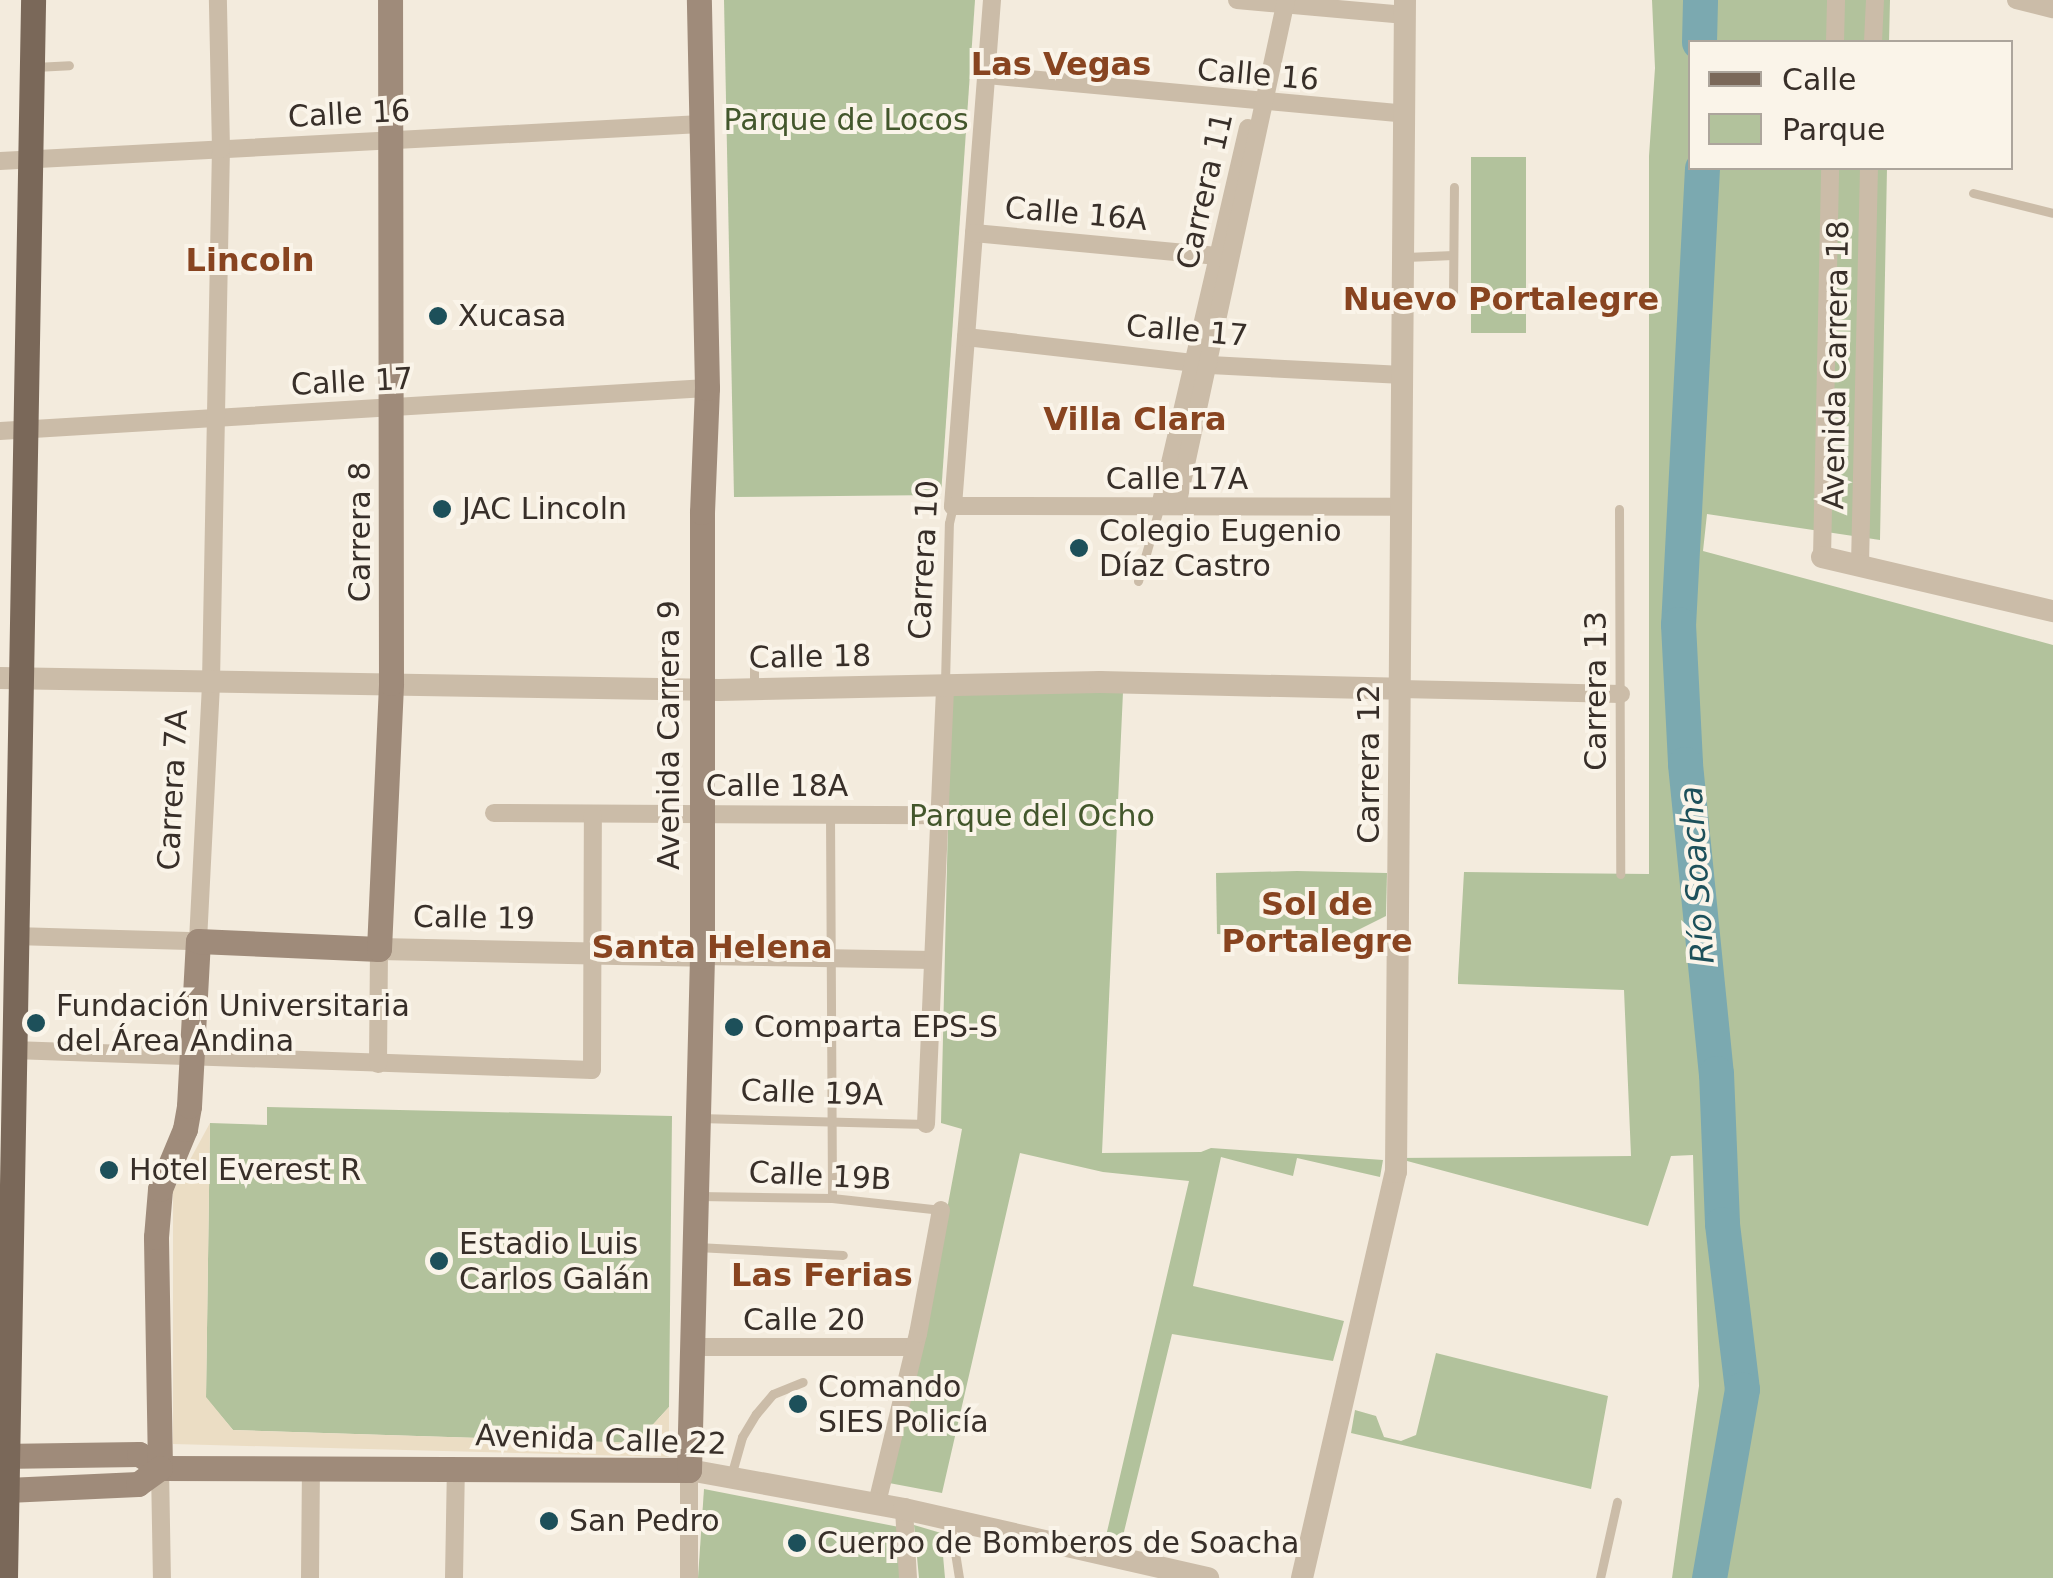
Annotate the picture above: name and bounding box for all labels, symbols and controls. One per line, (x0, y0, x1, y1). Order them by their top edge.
legend (1688, 40, 2013, 170)
district label: Las Vegas (971, 45, 1151, 83)
street label: Calle 16 (1196, 52, 1320, 98)
text: Calle (1782, 62, 1856, 97)
street label: Calle 16 (287, 93, 411, 135)
park label: Parque de Locos (723, 102, 969, 138)
street label: Carrera 11 (1169, 109, 1241, 273)
text: Parque (1782, 112, 1885, 147)
street label: Calle 16A (1003, 190, 1149, 238)
street label: Avenida Carrera 18 (1815, 220, 1857, 510)
district label: Lincoln (186, 241, 314, 279)
district label: Nuevo Portalegre (1343, 280, 1659, 318)
place label: Xucasa (458, 298, 566, 334)
marker: Xucasa (427, 305, 449, 327)
street label: Calle 17 (1125, 308, 1249, 354)
street label: Calle 17 (290, 361, 414, 403)
district label: Villa Clara (1043, 400, 1227, 438)
street label: Calle 17A (1106, 461, 1248, 497)
street label: Carrera 8 (342, 462, 378, 602)
street label: Carrera 10 (902, 479, 946, 641)
place label: JAC Lincoln (462, 491, 627, 527)
marker: JAC Lincoln (431, 498, 453, 520)
place label: Colegio Eugenio Díaz Castro (1099, 513, 1342, 584)
marker: Colegio Eugenio Díaz Castro (1068, 537, 1090, 559)
street label: Avenida Carrera 9 (651, 600, 687, 870)
street label: Carrera 13 (1578, 611, 1614, 771)
street label: Calle 18 (749, 638, 871, 676)
street label: Carrera 12 (1351, 684, 1387, 844)
street label: Carrera 7A (151, 709, 195, 871)
street label: Calle 18A (706, 768, 848, 804)
water label: Río Soacha (1672, 785, 1722, 965)
park label: Parque del Ocho (909, 798, 1155, 834)
district label: Sol de Portalegre (1221, 886, 1413, 961)
street label: Calle 19 (413, 899, 535, 937)
district label: Santa Helena (592, 928, 832, 966)
place label: Fundación Universitaria del Área Andina (56, 988, 410, 1058)
place label: Comparta EPS-S (754, 1009, 998, 1045)
marker: Fundación Universitaria del Área Andina (25, 1012, 47, 1034)
marker: Comparta EPS-S (723, 1016, 745, 1038)
street label: Calle 19A (740, 1073, 884, 1113)
place label: Hotel Everest R (129, 1152, 361, 1188)
street label: Calle 19B (748, 1154, 892, 1198)
marker: Hotel Everest R (98, 1159, 120, 1181)
place label: Estadio Luis Carlos Galán (459, 1226, 650, 1296)
marker: Estadio Luis Carlos Galán (428, 1250, 450, 1272)
district label: Las Ferias (731, 1256, 913, 1294)
street label: Calle 20 (743, 1302, 865, 1338)
place label: Comando SIES Policía (818, 1369, 989, 1440)
marker: Comando SIES Policía (787, 1393, 809, 1415)
street label: Avenida Calle 22 (475, 1418, 727, 1462)
place label: San Pedro (569, 1503, 720, 1539)
marker: San Pedro (538, 1510, 560, 1532)
place label: Cuerpo de Bomberos de Soacha (817, 1525, 1299, 1561)
marker: Cuerpo de Bomberos de Soacha (786, 1532, 808, 1554)

